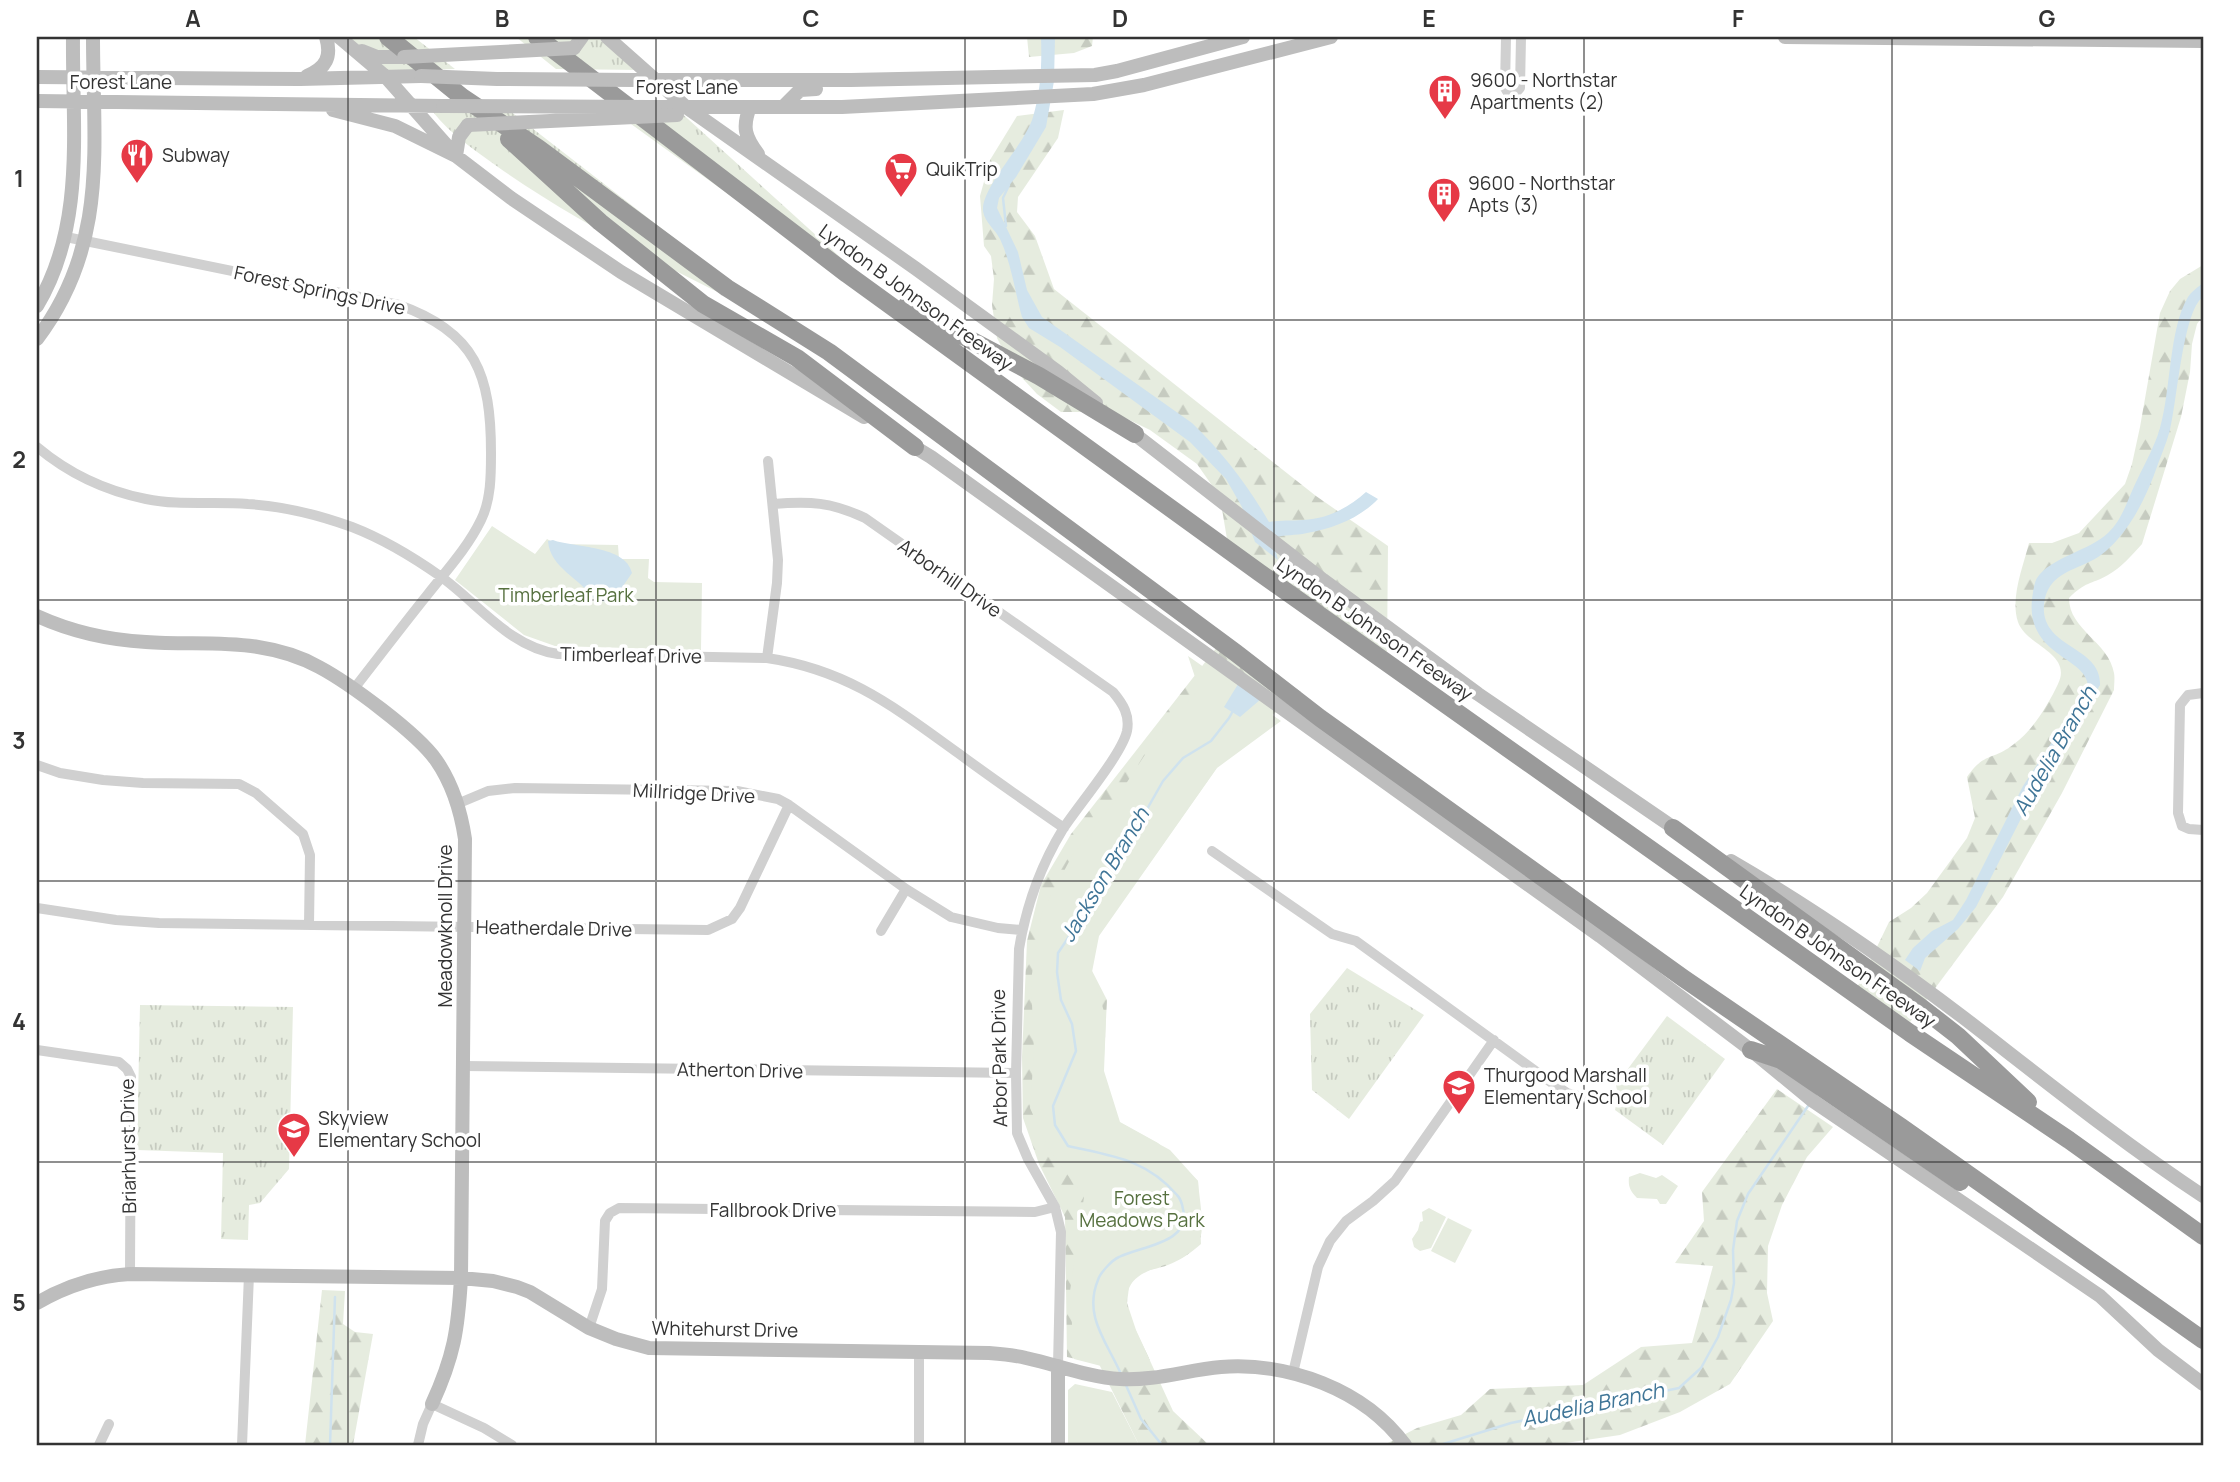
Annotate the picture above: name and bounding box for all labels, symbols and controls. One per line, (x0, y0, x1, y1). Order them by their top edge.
text: A (185, 2, 201, 34)
text: B (495, 2, 509, 34)
text: C (803, 2, 820, 34)
text: D (1112, 2, 1128, 34)
text: E (1422, 2, 1436, 34)
text: F (1732, 2, 1744, 34)
text: G (2039, 2, 2056, 34)
place label: 9600 - Northstar Apartments (2) (1470, 67, 1617, 115)
street label: Forest Lane (70, 69, 172, 95)
building icon: 9600 - Northstar Apartments (2) (1426, 72, 1464, 121)
street label: Forest Lane (636, 74, 738, 100)
restaurant icon: Subway (118, 136, 156, 185)
place label: Subway (162, 142, 230, 168)
supermarket icon: QuikTrip (882, 150, 920, 199)
place label: QuikTrip (926, 156, 998, 182)
text: 1 (14, 162, 24, 194)
place label: 9600 - Northstar Apts (3) (1468, 170, 1615, 218)
building icon: 9600 - Northstar Apts (3) (1425, 175, 1463, 224)
street label: Lyndon B Johnson Freeway (814, 218, 1018, 376)
street label: Forest Springs Drive (232, 259, 408, 321)
text: 2 (12, 443, 26, 475)
street label: Arborhill Drive (893, 533, 1007, 623)
street label: Lyndon B Johnson Freeway (1272, 551, 1478, 707)
park label: Timberleaf Park (498, 582, 634, 608)
street label: Timberleaf Drive (560, 641, 702, 669)
water label: Audelia Branch (2006, 680, 2103, 820)
text: 3 (12, 724, 26, 756)
street label: Millridge Drive (632, 777, 756, 809)
water label: Jackson Branch (1053, 801, 1156, 947)
street label: Meadowknoll Drive (432, 844, 458, 1008)
street label: Lyndon B Johnson Freeway (1735, 878, 1941, 1034)
street label: Heatherdale Drive (475, 914, 633, 942)
street label: Arbor Park Drive (985, 989, 1013, 1127)
text: 4 (12, 1005, 26, 1037)
street label: Atherton Drive (677, 1056, 803, 1084)
place label: Thurgood Marshall Elementary School (1484, 1062, 1647, 1110)
school or university icon: Thurgood Marshall Elementary School (1440, 1067, 1478, 1116)
street label: Briarhurst Drive (114, 1078, 142, 1214)
place label: Skyview Elementary School (318, 1105, 481, 1153)
school or university icon: Skyview Elementary School (275, 1110, 313, 1159)
park label: Forest Meadows Park (1079, 1185, 1205, 1233)
street label: Fallbrook Drive (710, 1197, 836, 1223)
text: 5 (12, 1286, 26, 1318)
street label: Whitehurst Drive (651, 1315, 799, 1343)
water label: Audelia Branch (1519, 1375, 1668, 1433)

